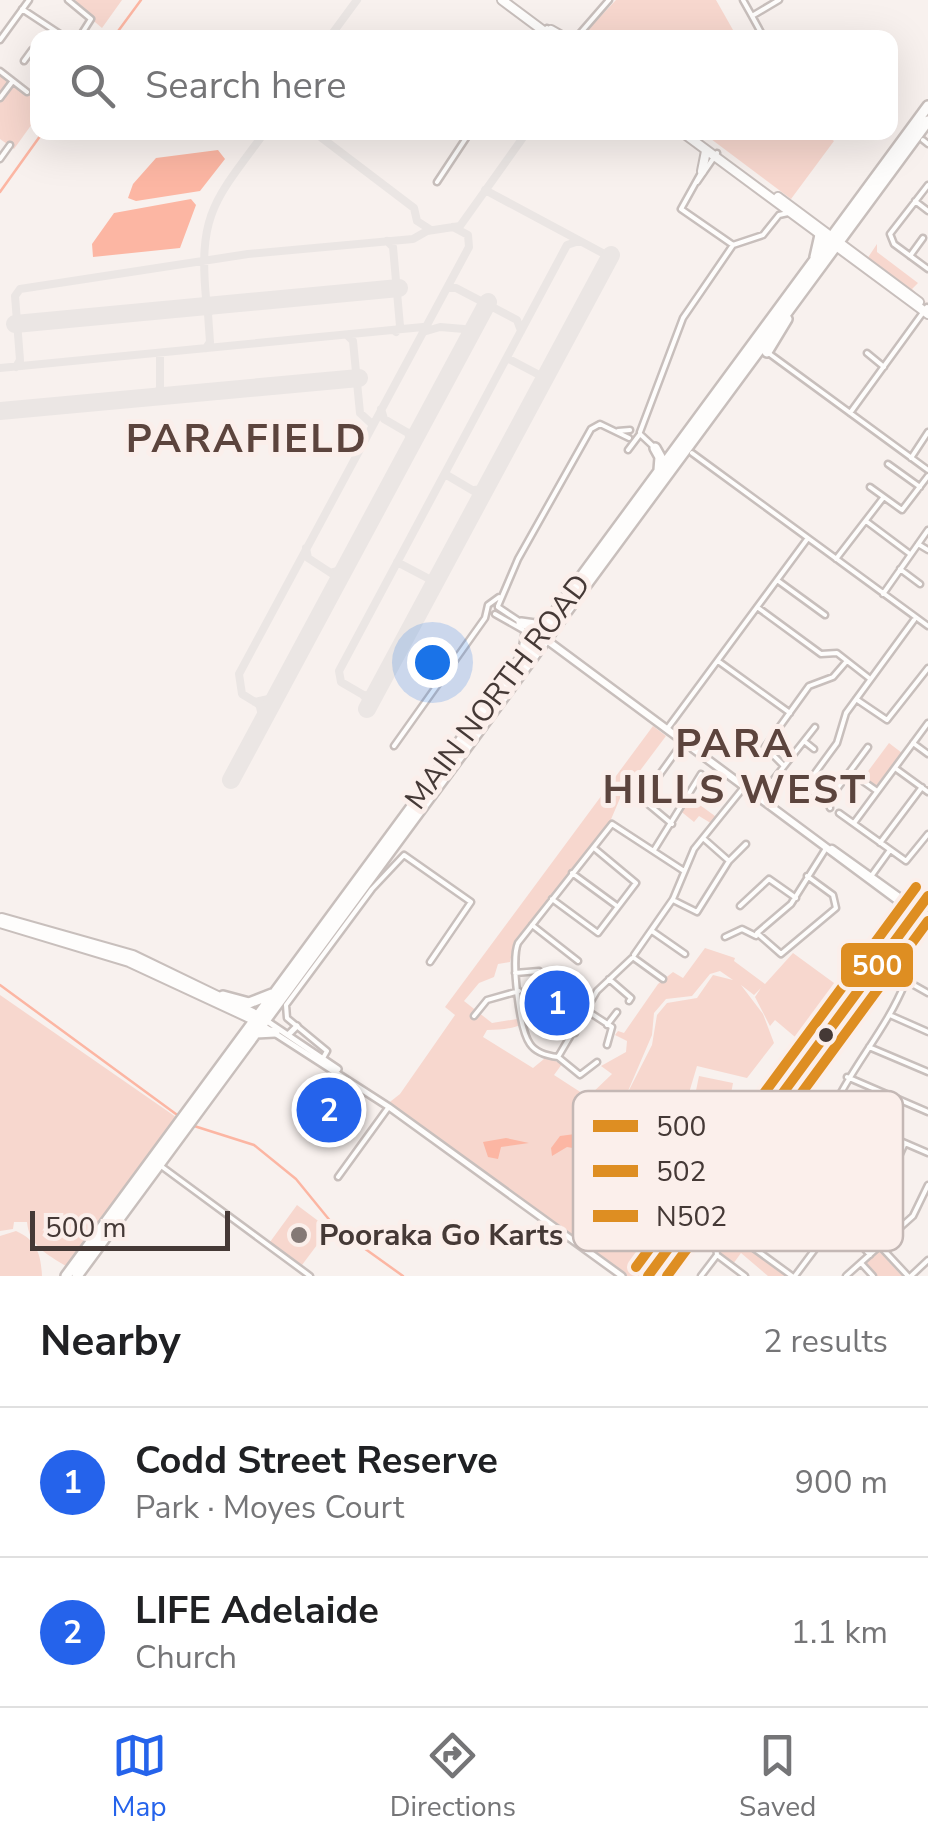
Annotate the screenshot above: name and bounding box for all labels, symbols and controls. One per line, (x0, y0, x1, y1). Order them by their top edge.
search box (30, 30, 898, 140)
icon: search (65, 58, 120, 113)
text: Search here (145, 60, 346, 111)
district label: PARAFIELD (126, 412, 368, 466)
street label: MAIN NORTH ROAD (396, 566, 600, 818)
your location (407, 637, 458, 688)
district label: PARA HILLS WEST (602, 717, 868, 817)
line badge: 500 (839, 941, 915, 989)
text: 500 (852, 947, 902, 985)
pin: 1 (524, 966, 590, 1040)
unlabelled marker (816, 1025, 836, 1045)
pin: 2 (296, 1072, 362, 1148)
legend (573, 1091, 903, 1251)
text: 500 (656, 1108, 706, 1146)
text: 502 (656, 1153, 706, 1191)
text: N502 (656, 1198, 727, 1236)
scale bar (30, 1206, 230, 1250)
text: 500 m (45, 1209, 127, 1247)
place label: Pooraka Go Karts (319, 1215, 563, 1256)
marker: Pooraka Go Karts (288, 1224, 310, 1246)
text: Nearby (40, 1313, 181, 1370)
text: 2 results (763, 1320, 888, 1363)
text: Codd Street Reserve (135, 1435, 498, 1486)
text: 1 (63, 1461, 82, 1504)
text: 900 m (795, 1461, 888, 1504)
text: Park · Moyes Court (135, 1486, 404, 1529)
text: LIFE Adelaide (135, 1585, 379, 1636)
text: 2 (63, 1611, 82, 1654)
text: 1.1 km (791, 1611, 888, 1654)
text: Church (135, 1636, 237, 1679)
tab: Map (112, 1728, 167, 1826)
tab: Directions (390, 1728, 516, 1826)
tab: Saved (739, 1728, 816, 1826)

